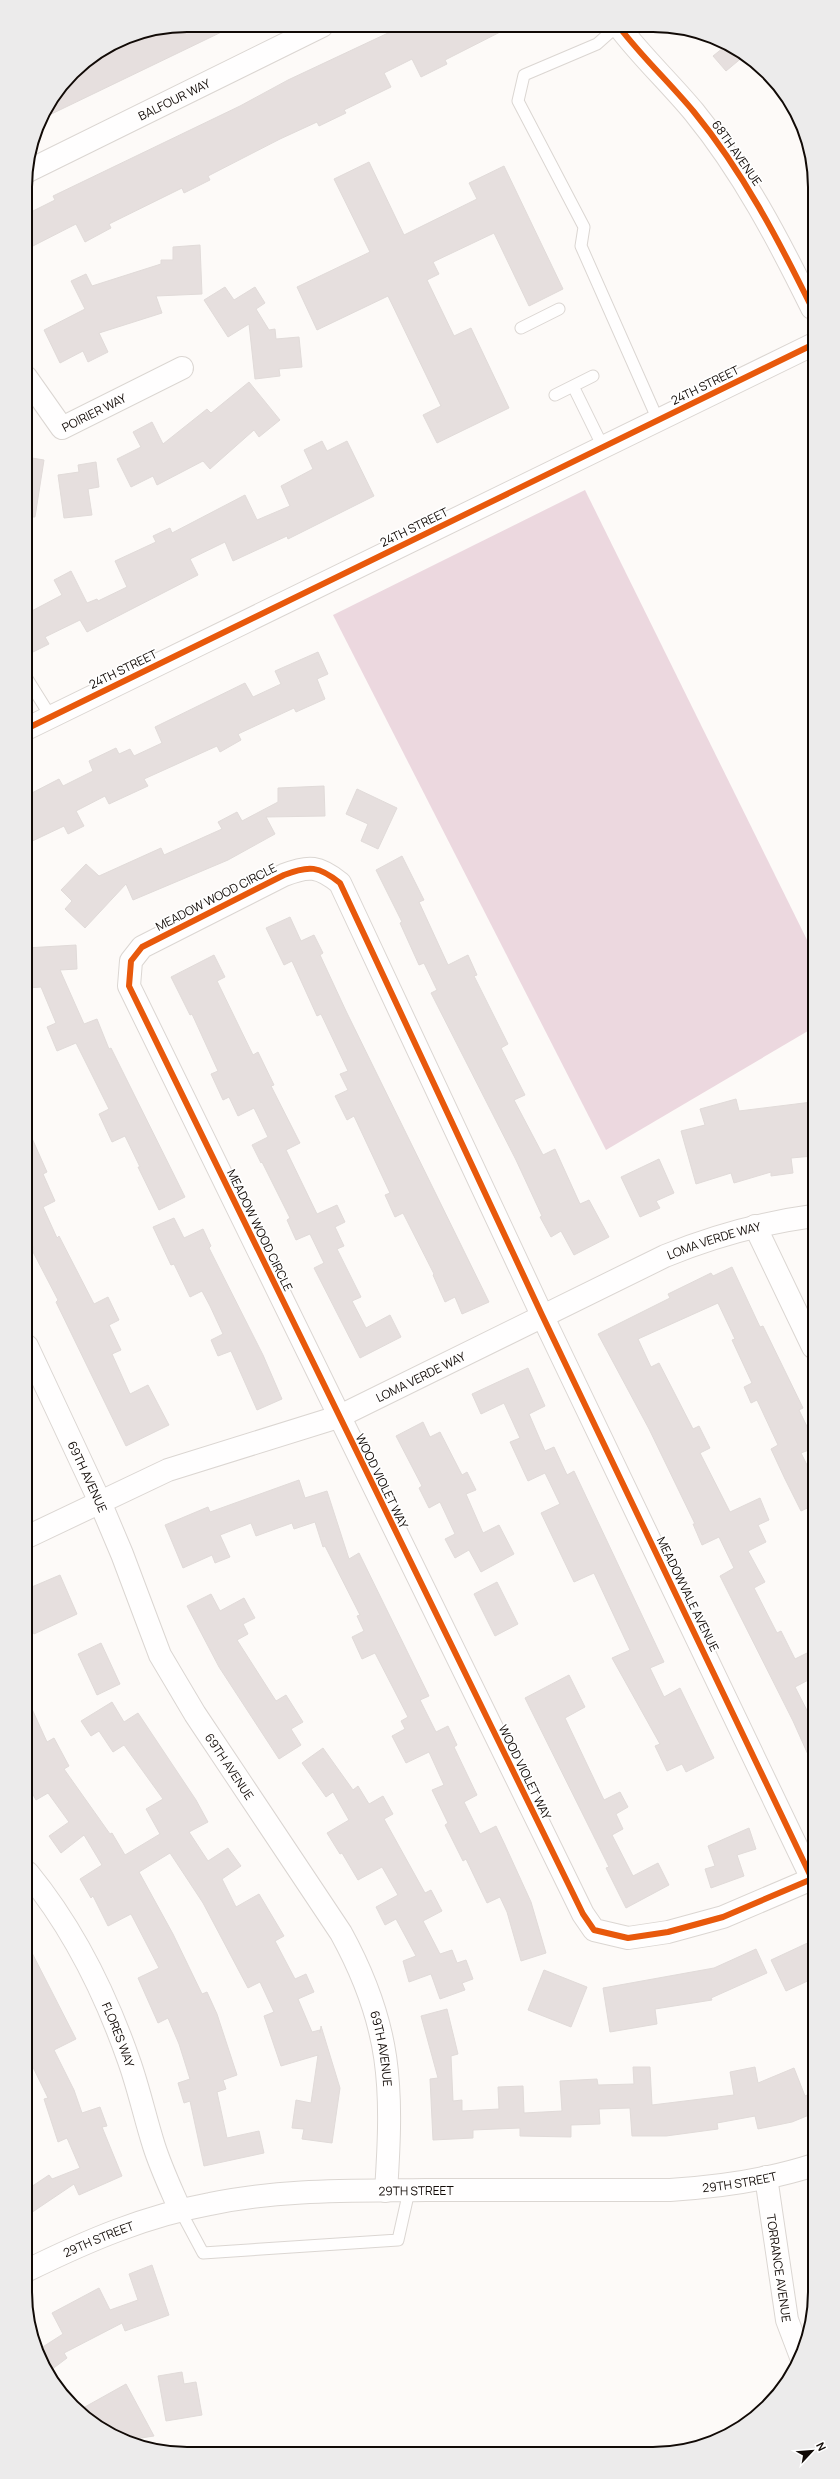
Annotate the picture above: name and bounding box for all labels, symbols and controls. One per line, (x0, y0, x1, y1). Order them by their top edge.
street label: BALFOUR WAY (135, 74, 213, 124)
street label: 68TH AVENUE (708, 117, 766, 189)
street label: 24TH STREET (668, 361, 743, 409)
street label: POIRIER WAY (59, 389, 129, 435)
street label: 24TH STREET (377, 503, 452, 551)
street label: 24TH STREET (86, 645, 161, 693)
street label: MEADOW WOOD CIRCLE (153, 859, 280, 935)
street label: MEADOW WOOD CIRCLE (223, 1166, 297, 1294)
street label: LOMA VERDE WAY (664, 1217, 763, 1263)
street label: LOMA VERDE WAY (373, 1347, 468, 1406)
street label: WOOD VIOLET WAY (352, 1431, 412, 1532)
street label: 69TH AVENUE (64, 1438, 112, 1515)
street label: MEADOWVALE AVENUE (653, 1534, 723, 1654)
street label: WOOD VIOLET WAY (495, 1722, 555, 1823)
street label: 69TH AVENUE (201, 1730, 258, 1803)
street label: FLORES WAY (98, 1999, 139, 2070)
street label: 69TH AVENUE (367, 2009, 397, 2087)
street label: 29TH STREET (701, 2167, 779, 2196)
street label: 29TH STREET (378, 2182, 454, 2199)
street label: TORRANCE AVENUE (763, 2213, 796, 2323)
street label: 29TH STREET (60, 2216, 137, 2261)
north arrow (792, 2431, 832, 2471)
text: N (813, 2440, 830, 2453)

